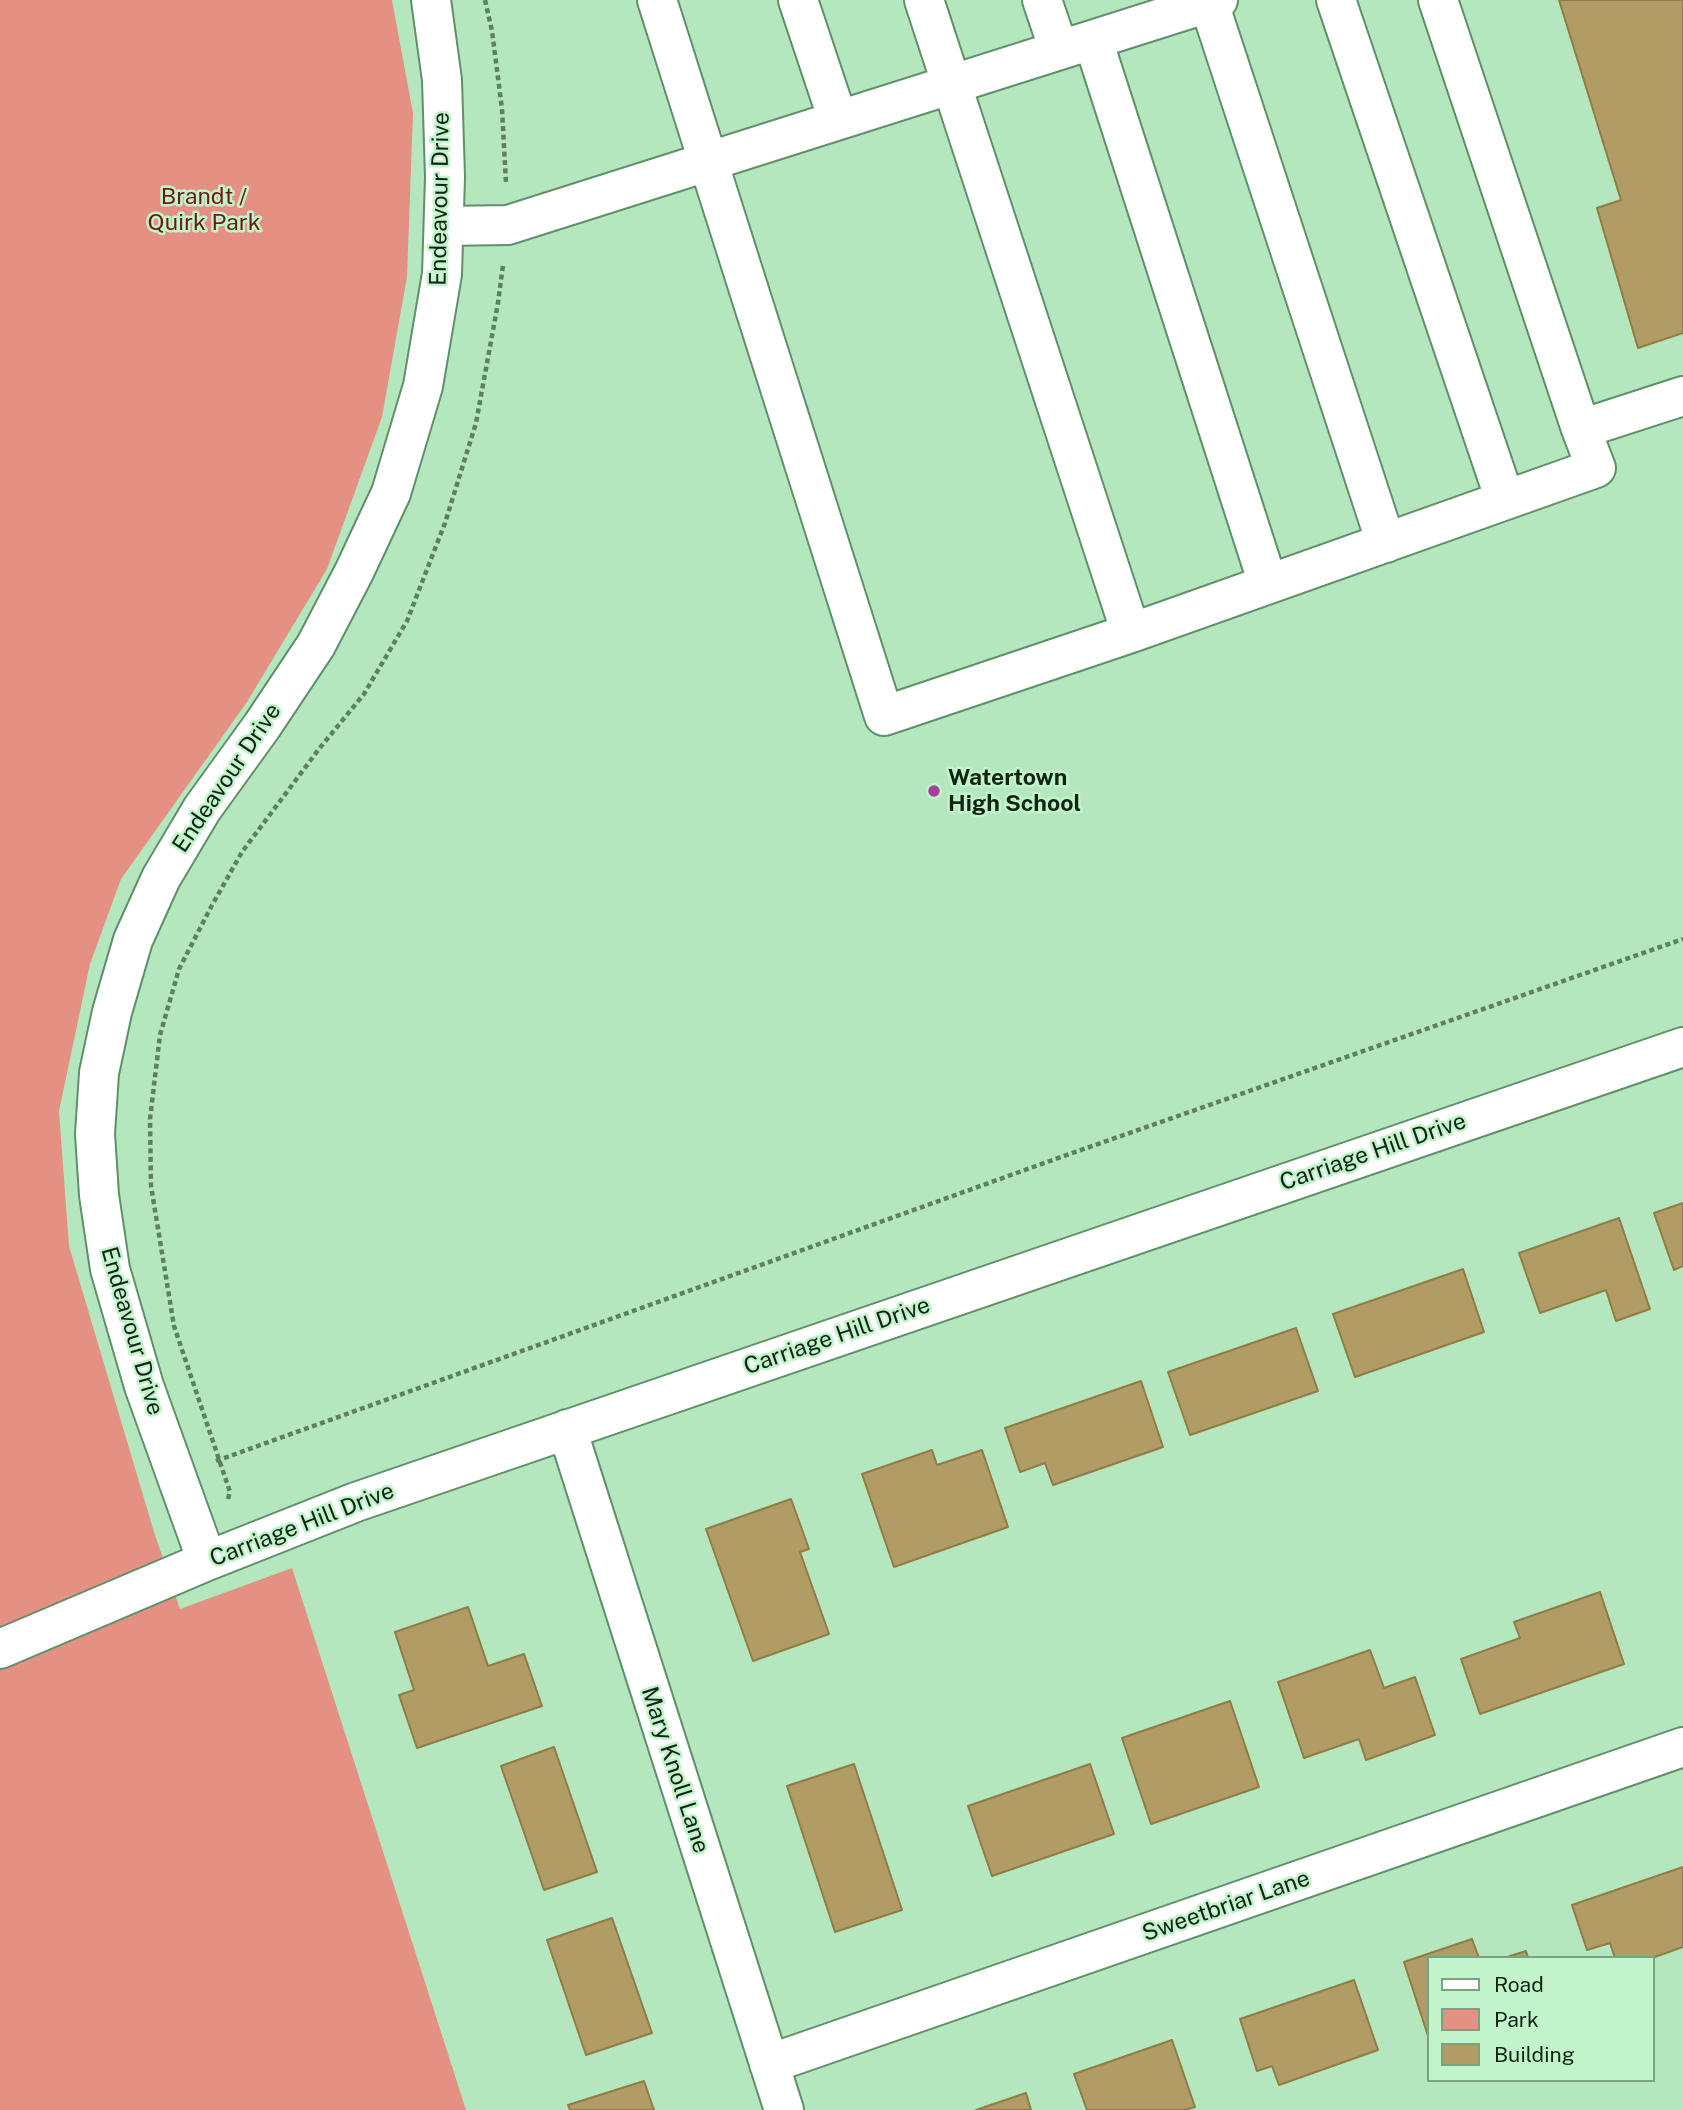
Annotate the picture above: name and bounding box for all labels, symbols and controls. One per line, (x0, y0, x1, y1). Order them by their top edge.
street label: Endeavour Drive (425, 112, 455, 286)
park label: Brandt / Quirk Park (147, 183, 261, 237)
street label: Endeavour Drive (167, 698, 287, 858)
place label: Watertown High School (948, 764, 1081, 818)
marker: Watertown High School (926, 783, 942, 799)
street label: Carriage Hill Drive (1276, 1107, 1470, 1197)
street label: Endeavour Drive (95, 1244, 169, 1418)
street label: Carriage Hill Drive (740, 1291, 934, 1381)
street label: Carriage Hill Drive (206, 1477, 398, 1573)
street label: Mary Knoll Lane (635, 1683, 715, 1857)
street label: Sweetbriar Lane (1139, 1864, 1313, 1948)
legend (1428, 1956, 1655, 2082)
text: Road (1494, 1972, 1544, 1997)
text: Park (1494, 2007, 1539, 2032)
text: Building (1494, 2042, 1575, 2067)

